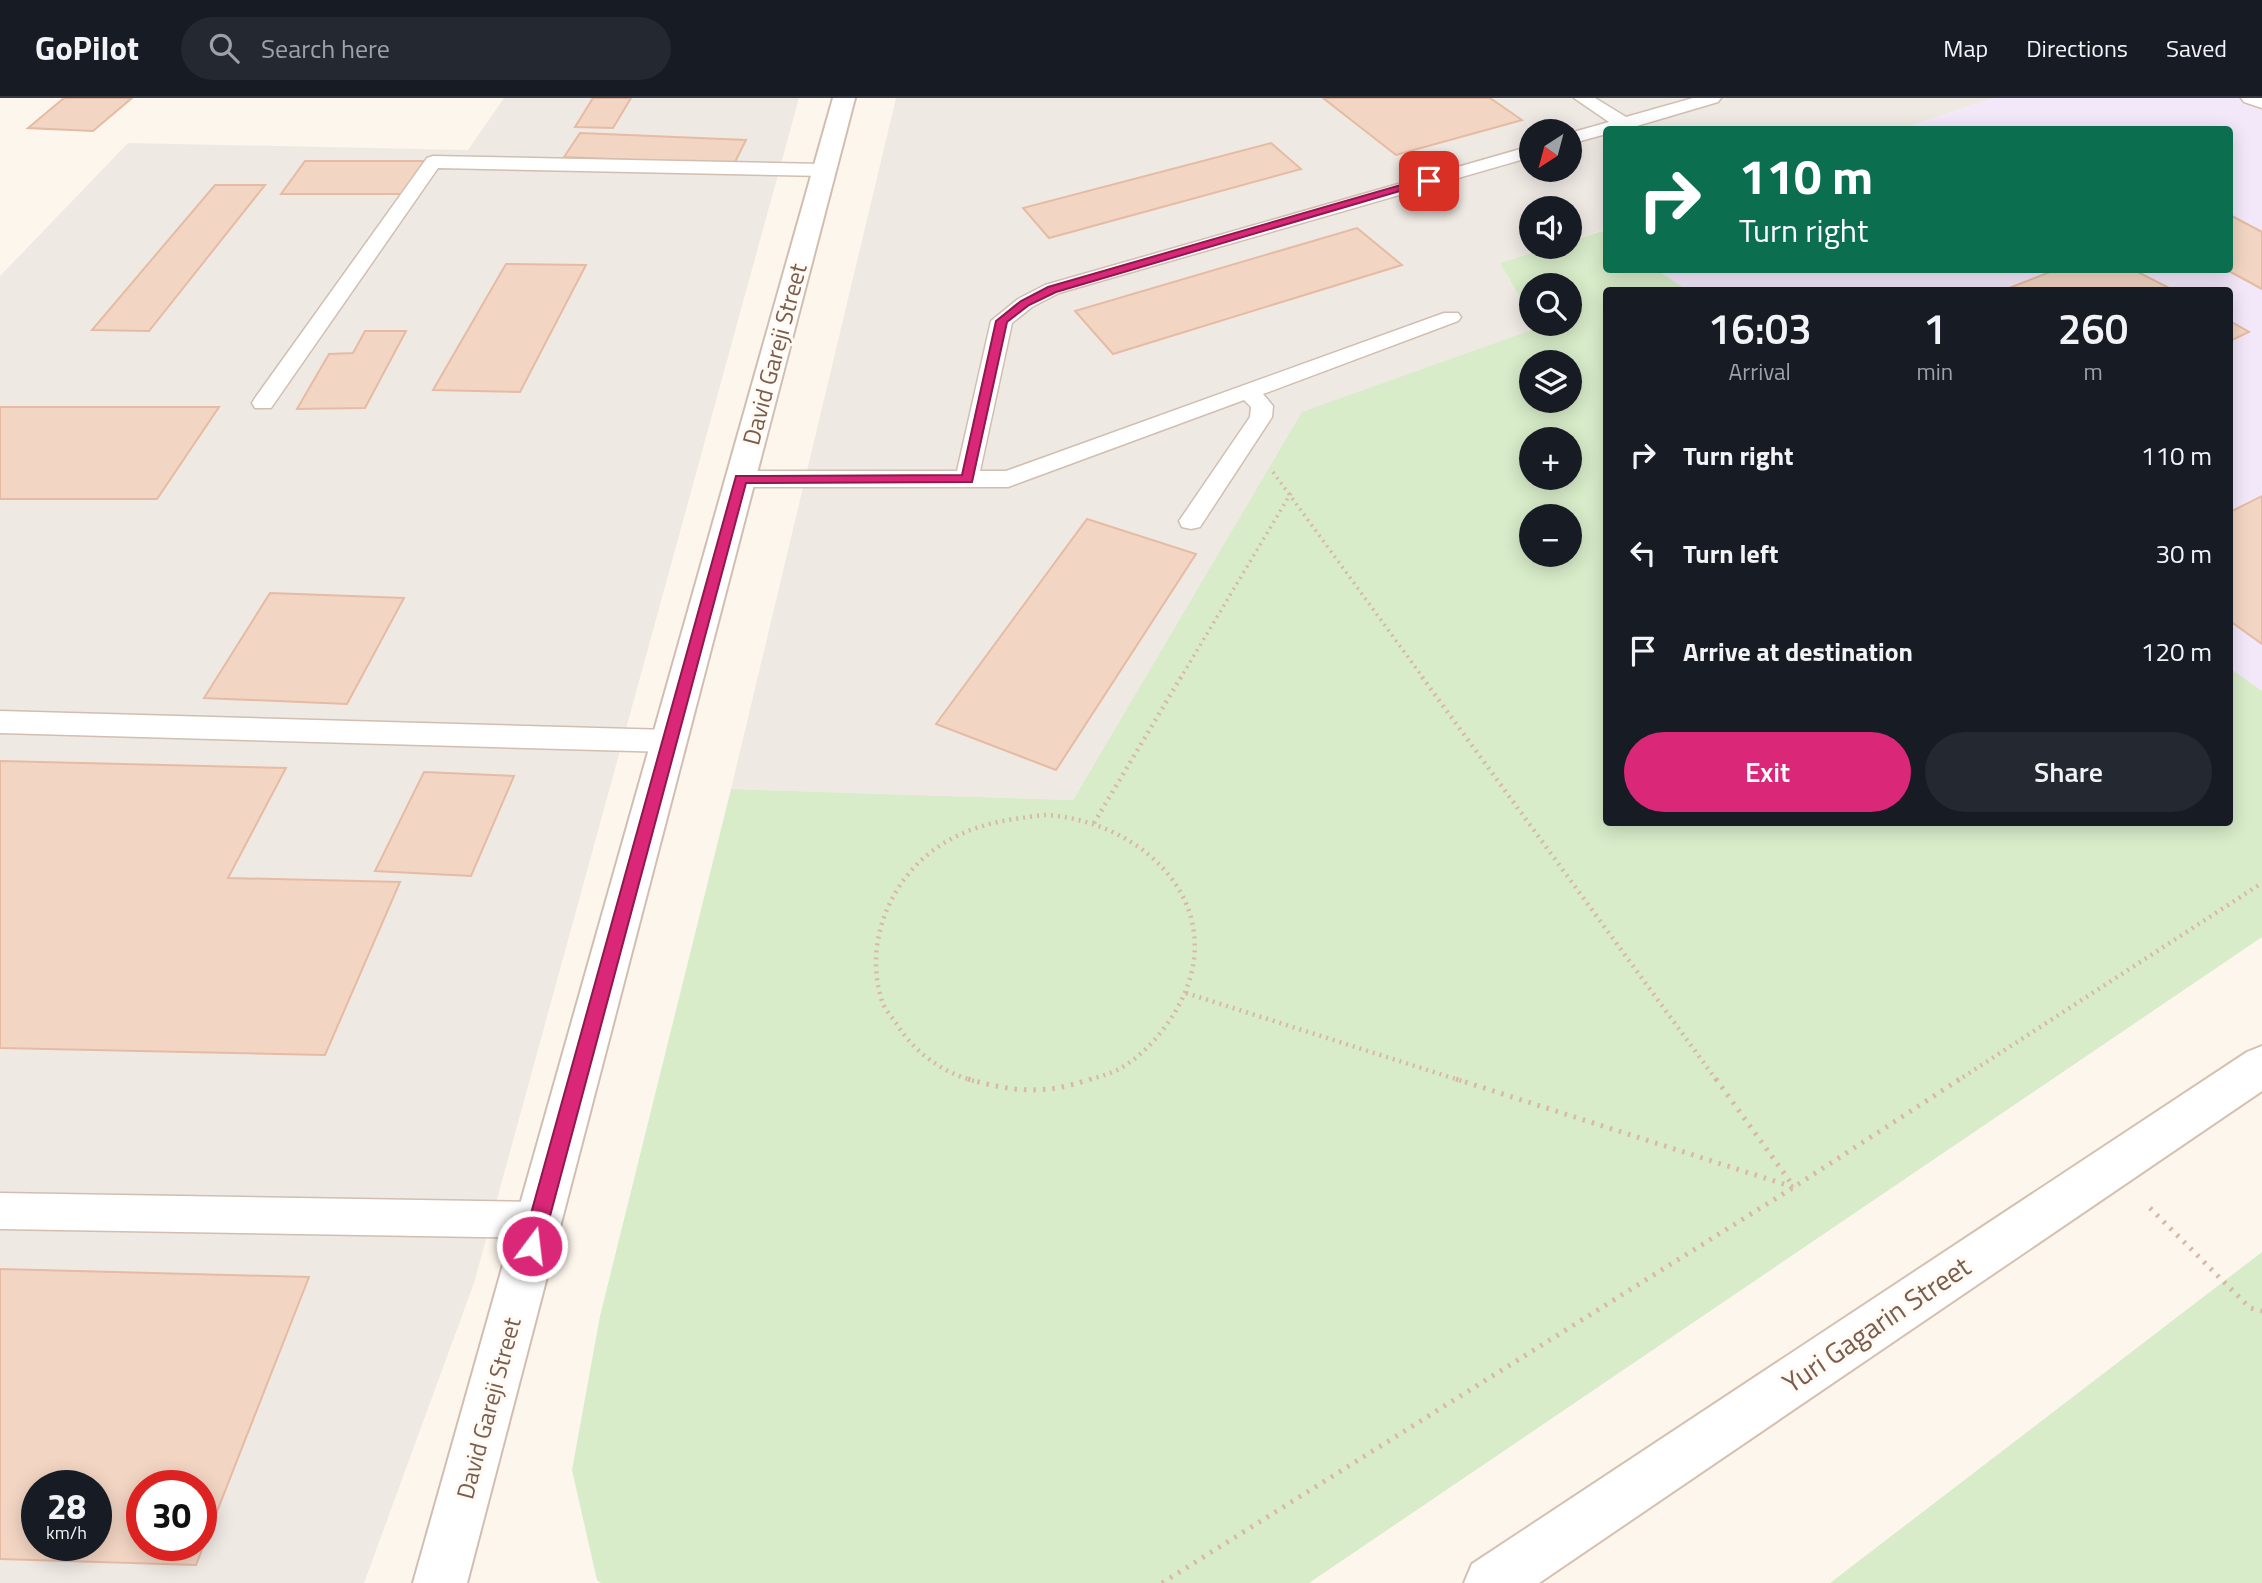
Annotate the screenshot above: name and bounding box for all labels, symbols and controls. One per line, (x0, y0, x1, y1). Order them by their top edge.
search box (181, 17, 671, 80)
text: GoPilot (35, 23, 139, 73)
icon: search (205, 29, 243, 67)
text: Search here (261, 29, 390, 68)
text: Map (1943, 30, 1988, 66)
text: Directions (2026, 30, 2128, 66)
text: Saved (2166, 30, 2227, 66)
north arrow (1519, 119, 1582, 182)
map controls (1519, 119, 1582, 567)
text: 110 m (1739, 138, 1873, 213)
pin (1399, 151, 1459, 211)
icon: right (1624, 154, 1715, 245)
icon: arrive (1410, 162, 1448, 200)
button: sound (1519, 196, 1582, 259)
text: Turn right (1739, 206, 1868, 254)
street label: David Gareji Street (732, 259, 816, 449)
button: search (1519, 273, 1582, 336)
text: 16:03 (1708, 296, 1812, 360)
text: 1 (1923, 296, 1947, 360)
text: 260 (2058, 296, 2128, 360)
button: layers (1519, 350, 1582, 413)
text: Arrival (1729, 354, 1791, 389)
text: min (1916, 354, 1953, 389)
text: m (2083, 354, 2103, 389)
button: + (1519, 427, 1582, 490)
icon: right (1624, 436, 1662, 474)
text: Turn right (1683, 436, 1794, 475)
text: 110 m (2141, 436, 2212, 475)
button: − (1519, 504, 1582, 567)
icon: left (1624, 534, 1662, 572)
text: Turn left (1683, 534, 1778, 573)
text: 30 m (2155, 534, 2212, 573)
icon: arrive (1624, 632, 1662, 670)
text: Arrive at destination (1683, 632, 1913, 671)
text: 120 m (2141, 632, 2212, 671)
button: Exit (1624, 732, 1911, 812)
button: Share (1925, 732, 2212, 812)
position arrow (495, 1209, 569, 1283)
street label: Yuri Gagarin Street (1773, 1245, 1979, 1403)
street label: David Gareji Street (446, 1313, 530, 1503)
speed limit sign: 30 (126, 1470, 217, 1561)
text: 28 (47, 1479, 86, 1533)
text: km/h (46, 1519, 87, 1546)

